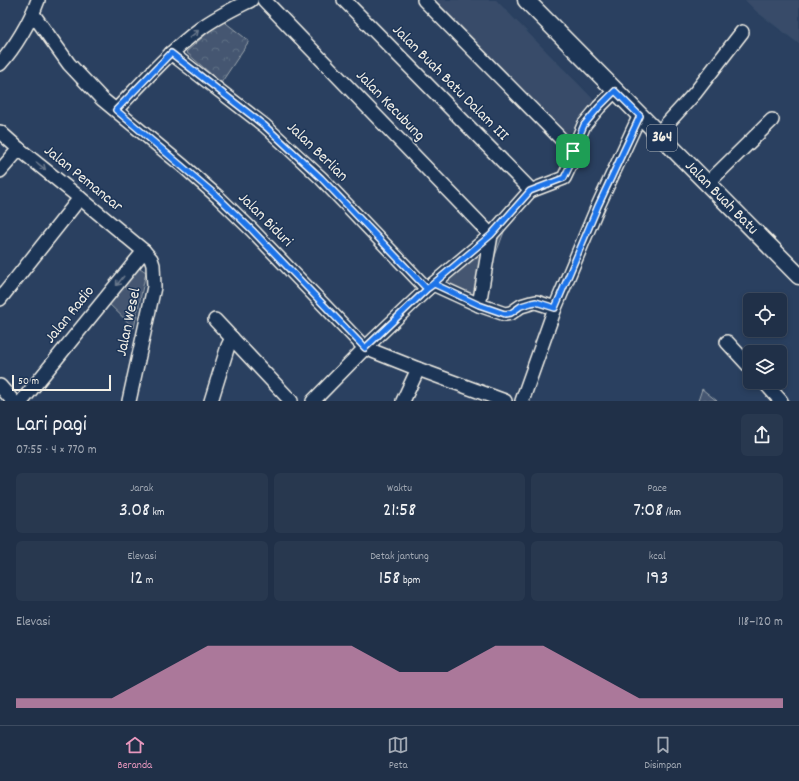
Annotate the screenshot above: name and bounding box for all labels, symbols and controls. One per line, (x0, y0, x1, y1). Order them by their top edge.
street label: Jalan Buah Batu Dalam III (386, 19, 514, 147)
one-way arrow (188, 30, 199, 39)
street label: Jalan Kecubung (350, 65, 430, 147)
street label: Jalan Berlian (281, 117, 353, 187)
road number: 364 (647, 125, 677, 151)
pin (556, 134, 590, 168)
street label: Jalan Pemancar (39, 140, 127, 218)
icon: arrive (562, 140, 584, 162)
street label: Jalan Buah Batu (679, 155, 764, 240)
one-way arrow (35, 162, 46, 171)
street label: Jalan Biduri (232, 187, 298, 253)
one-way arrow (115, 276, 124, 287)
street label: Jalan Radio (39, 281, 101, 349)
street label: Jalan Wesel (111, 285, 148, 358)
map controls (743, 293, 787, 389)
button: locate (743, 293, 787, 337)
button: layers (743, 345, 787, 389)
scale bar (12, 373, 111, 392)
text: 50 m (18, 374, 39, 390)
text: Lari pagi (16, 410, 87, 441)
button: share (741, 414, 783, 456)
text: 07:55 · 4 × 770 m (16, 441, 97, 460)
text: Jarak (130, 481, 153, 497)
text: Waktu (387, 481, 412, 497)
text: Pace (647, 481, 667, 497)
text: 3.08 (119, 497, 150, 525)
text: 21:58 (383, 497, 416, 525)
text: 7:08 (633, 497, 663, 525)
text: km (150, 505, 165, 521)
text: /km (663, 505, 681, 521)
text: Elevasi (127, 549, 156, 565)
text: Detak jantung (370, 549, 429, 565)
text: kcal (649, 549, 666, 565)
text: 12 (130, 565, 143, 593)
text: 158 (379, 565, 400, 593)
text: 193 (646, 565, 668, 593)
text: m (143, 573, 153, 589)
text: bpm (400, 573, 420, 589)
text: Elevasi (16, 613, 50, 632)
text: 118–120 m (738, 613, 783, 632)
tab: Beranda (118, 734, 152, 774)
tab: Peta (387, 734, 409, 774)
tab: Disimpan (644, 734, 681, 774)

